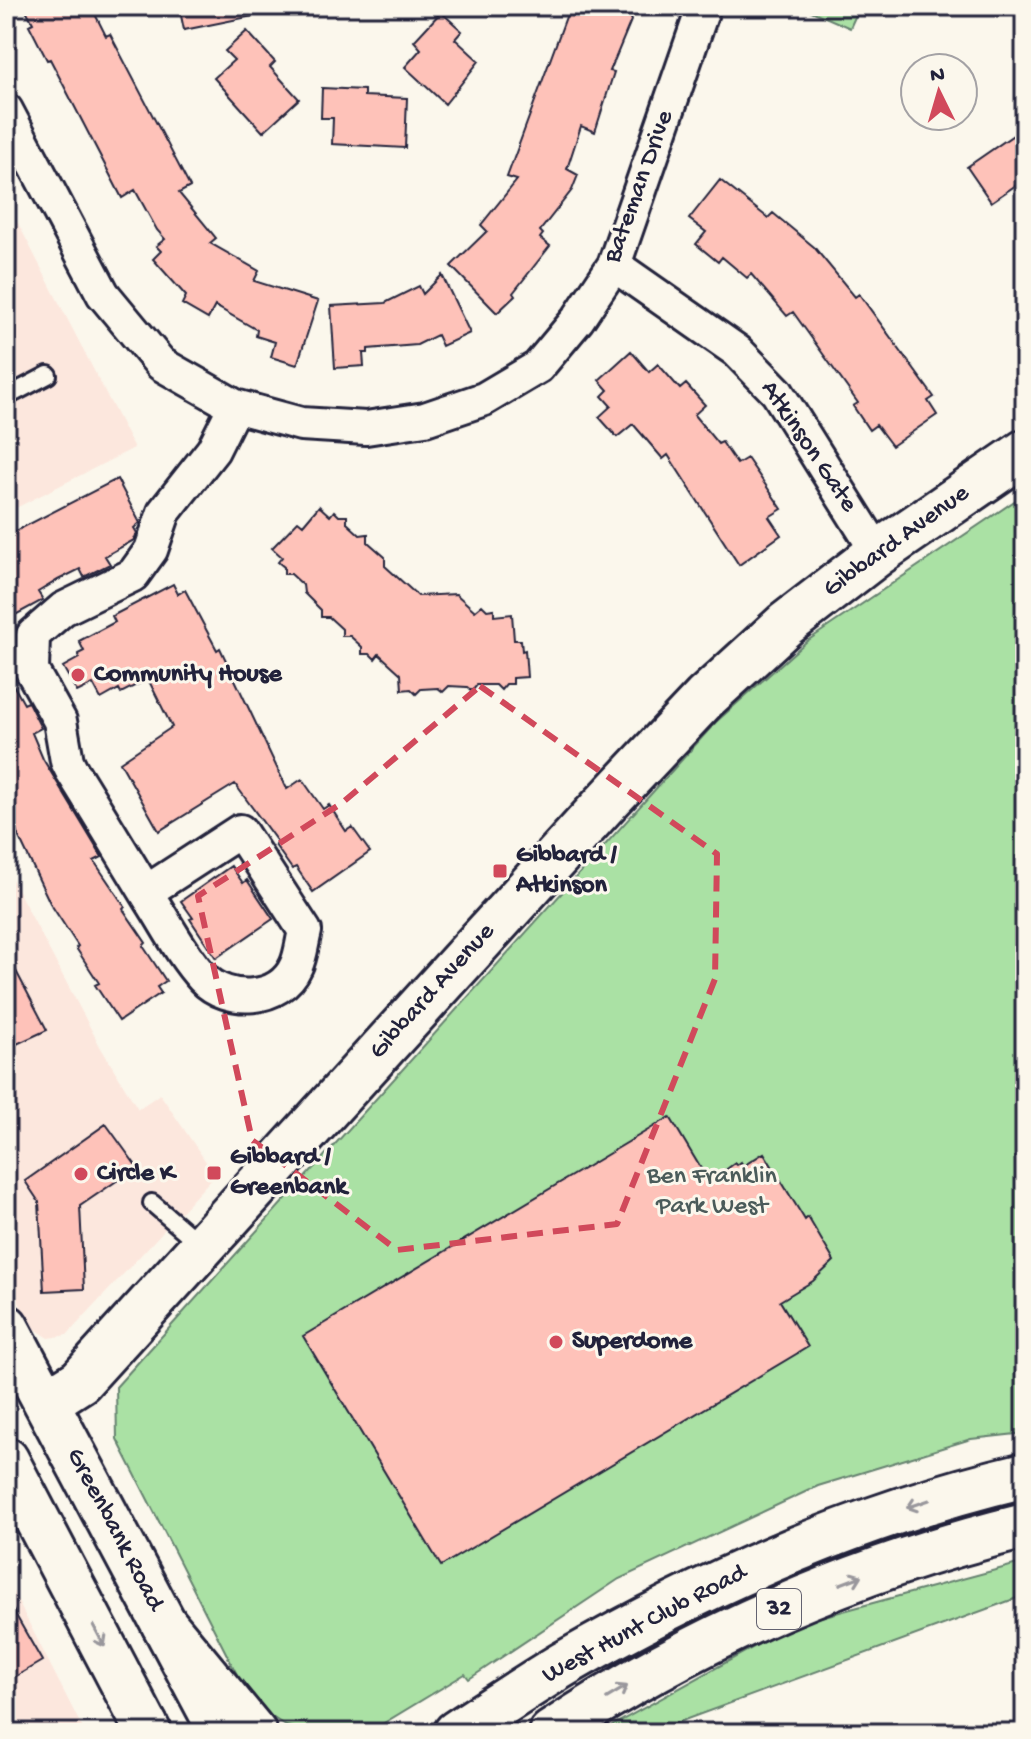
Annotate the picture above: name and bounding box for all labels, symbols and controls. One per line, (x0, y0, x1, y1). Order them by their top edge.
north arrow (899, 52, 979, 132)
text: N (929, 62, 946, 90)
street label: Bateman Drive (598, 106, 682, 268)
street label: Atkinson Gate (753, 375, 864, 519)
street label: Gibbard Avenue (818, 478, 976, 605)
place label: Community House (94, 660, 283, 691)
marker: Community House (69, 666, 87, 684)
place label: Gibbard / Atkinson (515, 841, 618, 902)
marker: Gibbard / Atkinson (491, 862, 509, 880)
street label: Gibbard Avenue (364, 917, 503, 1067)
place label: Gibbard / Greenbank (230, 1143, 350, 1204)
place label: Circle K (97, 1159, 178, 1190)
park label: Ben Franklin Park West (646, 1162, 778, 1223)
marker: Gibbard / Greenbank (205, 1164, 223, 1182)
marker: Circle K (72, 1165, 90, 1183)
place label: Superdome (572, 1327, 694, 1358)
marker: Superdome (547, 1333, 565, 1351)
street label: Greenbank Road (58, 1443, 171, 1618)
one-way arrow (906, 1498, 931, 1513)
street label: West Hunt Club Road (538, 1557, 754, 1692)
one-way arrow (839, 1572, 863, 1586)
road number: 32 (757, 1589, 801, 1629)
one-way arrow (91, 1624, 107, 1648)
one-way arrow (605, 1684, 628, 1700)

